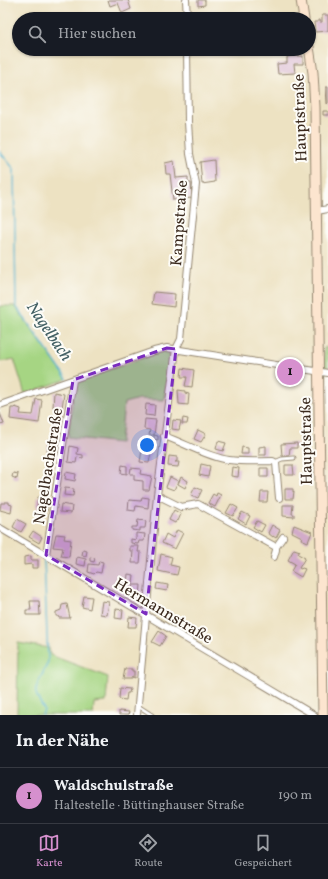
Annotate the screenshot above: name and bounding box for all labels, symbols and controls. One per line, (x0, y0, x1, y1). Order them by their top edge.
search box (12, 12, 316, 56)
icon: search (26, 23, 48, 45)
text: Hier suchen (58, 24, 136, 45)
street label: Hauptstraße (288, 74, 314, 162)
street label: Kampstraße (166, 179, 194, 267)
water label: Nagelbach (20, 298, 77, 366)
pin: 1 (277, 357, 303, 387)
street label: Hauptstraße (295, 397, 319, 485)
street label: Nagelbachstraße (29, 406, 69, 526)
your location (137, 435, 157, 455)
street label: Hermannstraße (109, 573, 217, 650)
text: In der Nähe (16, 730, 109, 753)
text: Waldschulstraße (54, 776, 173, 797)
text: 1 (26, 787, 32, 805)
text: 190 m (278, 787, 312, 805)
text: Haltestelle · Büttinghauser Straße (54, 797, 244, 815)
tab: Karte (36, 832, 62, 871)
tab: Route (134, 832, 163, 871)
tab: Gespeichert (234, 832, 292, 871)

